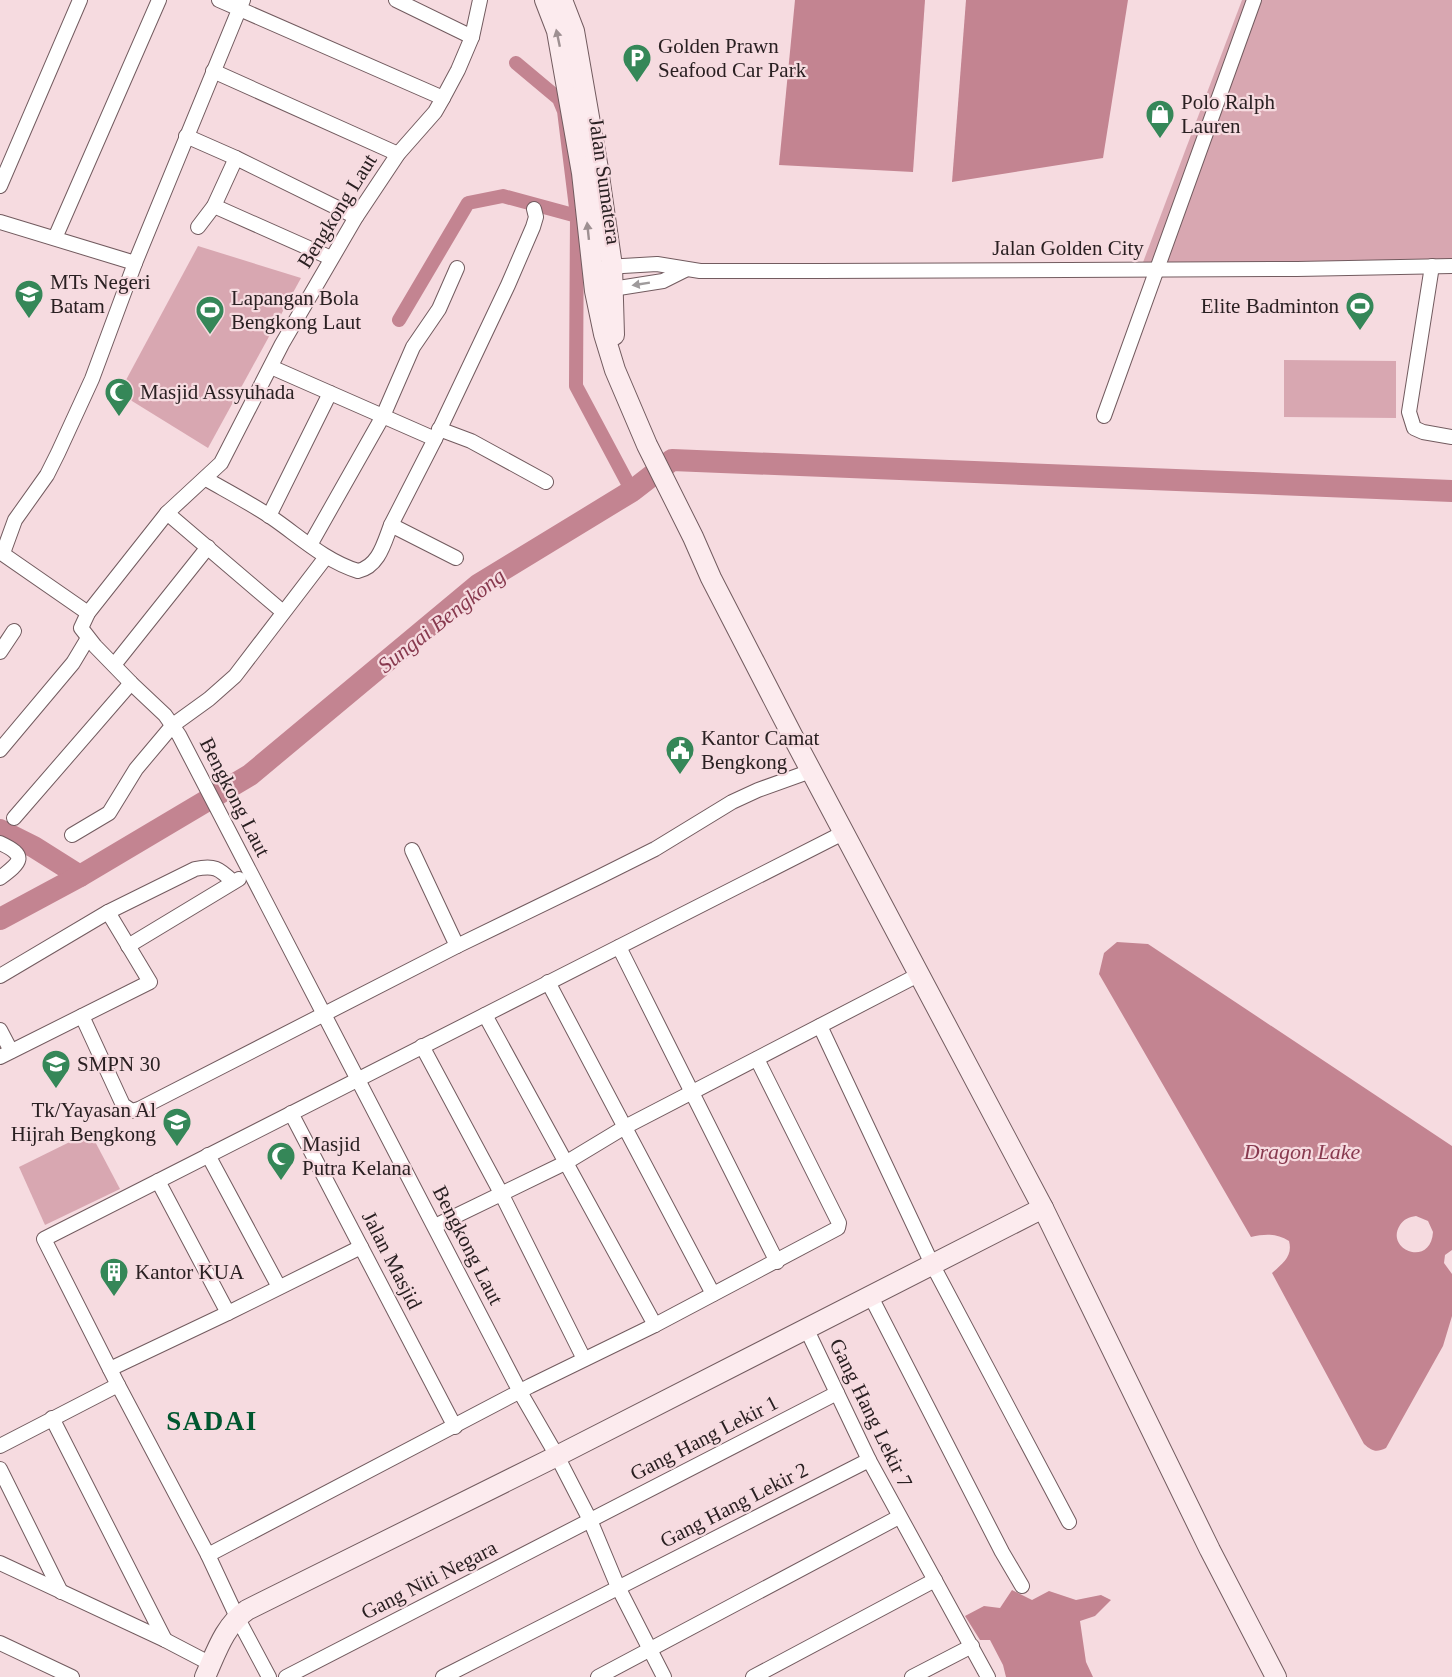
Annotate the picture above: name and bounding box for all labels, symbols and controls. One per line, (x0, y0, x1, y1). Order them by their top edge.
one-way arrow (553, 29, 562, 48)
place label: Golden Prawn Seafood Car Park (658, 34, 807, 82)
parking icon: Golden Prawn Seafood Car Park (621, 42, 653, 84)
place label: Polo Ralph Lauren (1181, 90, 1275, 138)
shop icon: Polo Ralph Lauren (1144, 98, 1176, 140)
street label: Jalan Sumatera (584, 116, 626, 247)
street label: Bengkong Laut (292, 149, 382, 273)
one-way arrow (584, 221, 593, 240)
street label: Jalan Golden City (992, 236, 1144, 260)
place label: MTs Negeri Batam (50, 270, 151, 318)
school or university icon: MTs Negeri Batam (13, 278, 45, 320)
one-way arrow (631, 280, 650, 289)
place label: Lapangan Bola Bengkong Laut (231, 286, 361, 334)
sports icon: Elite Badminton (1344, 290, 1376, 332)
sports icon: Lapangan Bola Bengkong Laut (194, 294, 226, 336)
place label: Elite Badminton (1201, 294, 1339, 318)
mosque icon: Masjid Assyuhada (103, 376, 135, 418)
place label: Masjid Assyuhada (140, 380, 295, 404)
water label: Sungai Bengkong (373, 563, 510, 678)
place label: Kantor Camat Bengkong (701, 726, 820, 774)
street label: Bengkong Laut (195, 734, 275, 861)
public building icon: Kantor Camat Bengkong (664, 734, 696, 776)
school or university icon: SMPN 30 (40, 1048, 72, 1090)
place label: SMPN 30 (77, 1052, 160, 1076)
place label: Tk/Yayasan Al Hijrah Bengkong (11, 1098, 156, 1146)
school or university icon: Tk/Yayasan Al Hijrah Bengkong (161, 1106, 193, 1148)
place label: Masjid Putra Kelana (302, 1132, 412, 1180)
water label: Dragon Lake (1243, 1139, 1361, 1164)
mosque icon: Masjid Putra Kelana (265, 1140, 297, 1182)
street label: Bengkong Laut (428, 1182, 508, 1309)
street label: Jalan Masjid (357, 1207, 427, 1313)
building icon: Kantor KUA (98, 1256, 130, 1298)
place label: Kantor KUA (135, 1260, 245, 1284)
street label: Gang Hang Lekir 7 (825, 1335, 917, 1491)
street label: Gang Hang Lekir 1 (626, 1390, 782, 1486)
district label: SADAI (166, 1406, 258, 1436)
street label: Gang Hang Lekir 2 (656, 1457, 812, 1553)
street label: Gang Niti Negara (357, 1535, 502, 1625)

